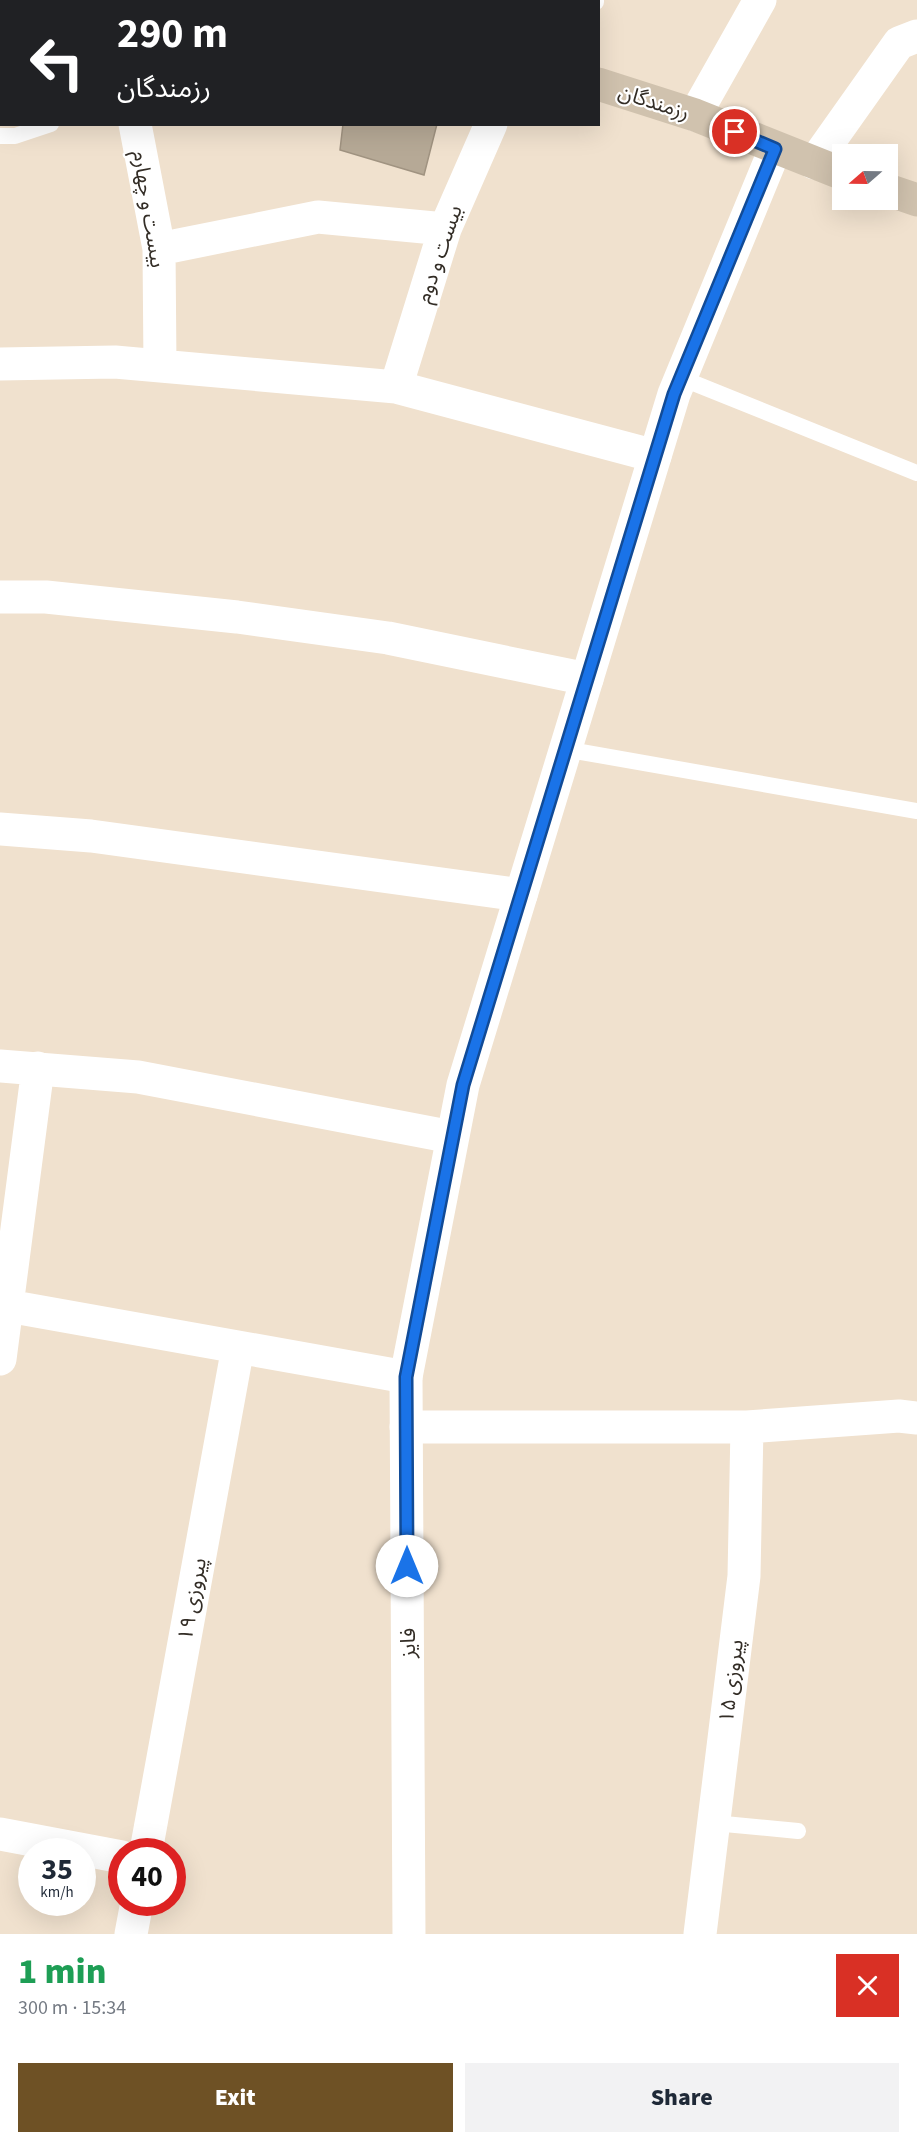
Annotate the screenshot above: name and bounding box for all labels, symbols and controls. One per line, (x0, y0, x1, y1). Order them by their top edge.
text: 290 m (117, 4, 228, 64)
icon: left (18, 24, 96, 102)
text: رزمندگان (117, 69, 211, 108)
street label: رزمندگان (615, 76, 693, 128)
pin (709, 106, 760, 157)
icon: arrive (718, 115, 751, 148)
north arrow (832, 144, 898, 210)
map controls (832, 144, 898, 210)
street label: بیست و چهارم (124, 148, 173, 270)
street label: بیست و دوم (408, 201, 471, 307)
position arrow (375, 1534, 439, 1598)
street label: پیروزی ۱۹ (170, 1555, 214, 1643)
street label: فایز (393, 1628, 423, 1659)
street label: پیروزی ۱۵ (711, 1638, 751, 1724)
speed limit sign: 40 (108, 1838, 186, 1916)
text: 35 (41, 1848, 73, 1891)
text: km/h (40, 1882, 74, 1903)
text: 1 min (18, 1946, 106, 1997)
button: close (836, 1954, 899, 2017)
text: 300 m · 15:34 (18, 1994, 126, 2022)
button: Exit (18, 2063, 453, 2132)
button: Share (465, 2063, 899, 2132)

